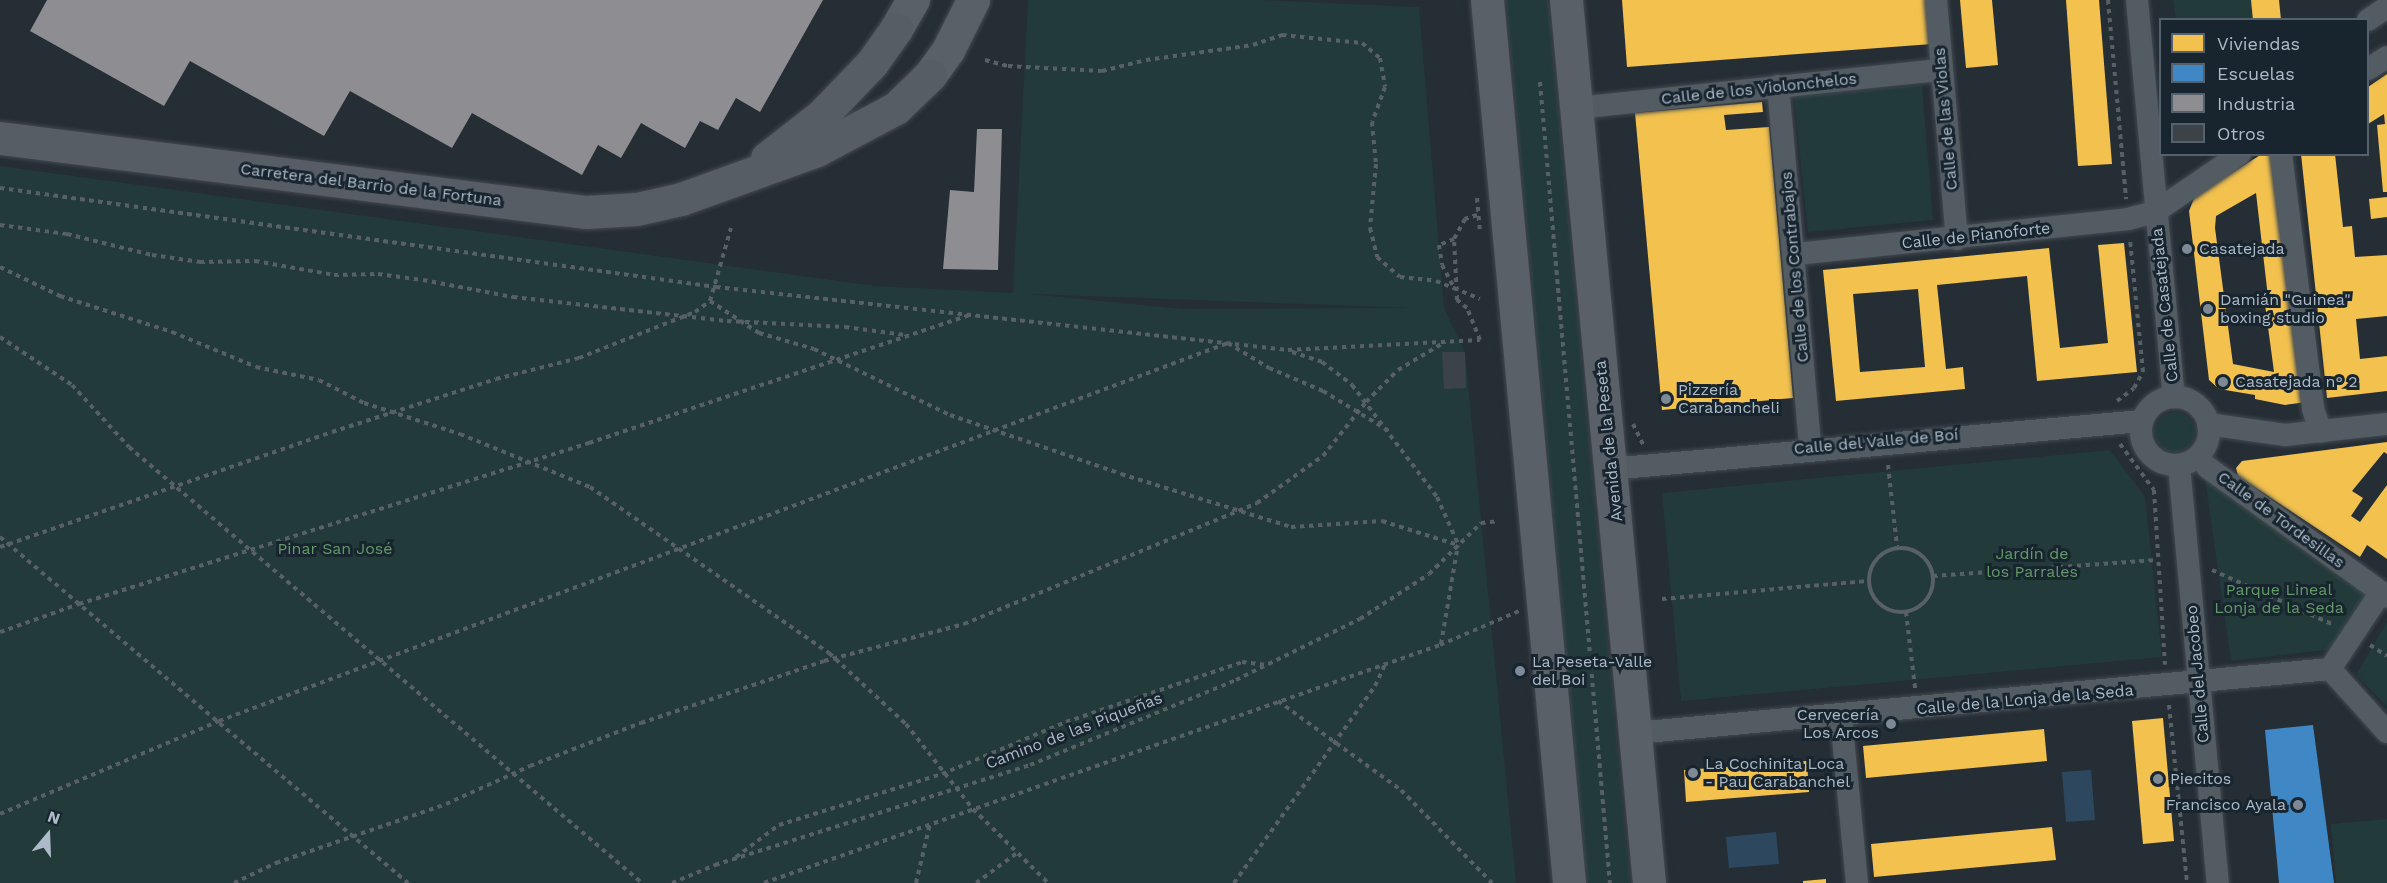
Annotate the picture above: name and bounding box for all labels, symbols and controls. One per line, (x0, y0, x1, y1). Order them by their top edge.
legend (2159, 18, 2369, 156)
text: Viviendas (2217, 33, 2300, 54)
street label: Calle de las Violas (1930, 47, 1962, 191)
text: Escuelas (2217, 63, 2295, 84)
street label: Calle de los Violonchelos (1660, 69, 1858, 109)
text: Industria (2217, 93, 2295, 114)
text: Otros (2217, 123, 2265, 144)
street label: Carretera del Barrio de la Fortuna (239, 159, 503, 211)
street label: Calle de los Contrabajos (1777, 171, 1813, 363)
street label: Calle de Pianoforte (1901, 219, 2051, 253)
street label: Calle de Casatejada (2147, 227, 2183, 383)
place label: Casatejada (2199, 239, 2285, 259)
marker: Casatejada (2180, 242, 2194, 256)
place label: Damián "Guinea" boxing studio (2220, 290, 2351, 328)
marker: Damián "Guinea" boxing studio (2201, 302, 2215, 316)
street label: Avenida de la Peseta (1591, 359, 1627, 523)
place label: Casatejada n° 2 (2235, 372, 2358, 392)
marker: Casatejada n° 2 (2216, 375, 2230, 389)
place label: Pizzería Carabancheli (1678, 380, 1780, 418)
marker: Pizzería Carabancheli (1659, 392, 1673, 406)
street label: Calle del Valle de Boí (1792, 425, 1960, 459)
street label: Calle de Tordesillas (2214, 467, 2348, 573)
park label: Pinar San José (277, 539, 393, 559)
park label: Jardín de los Parrales (1986, 544, 2078, 582)
park label: Parque Lineal Lonja de la Seda (2214, 580, 2344, 618)
street label: Calle del Jacobeo (2182, 604, 2214, 744)
place label: La Peseta-Valle del Boi (1532, 652, 1653, 690)
marker: La Peseta-Valle del Boi (1513, 664, 1527, 678)
street label: Calle de la Lonja de la Seda (1915, 681, 2135, 719)
street label: Camino de las Piqueñas (983, 688, 1165, 774)
place label: Cervecería Los Arcos (1797, 705, 1879, 743)
marker: Cervecería Los Arcos (1884, 717, 1898, 731)
place label: La Cochinita Loca - Pau Carabanchel (1705, 754, 1850, 792)
marker: La Cochinita Loca - Pau Carabanchel (1686, 766, 1700, 780)
place label: Piecitos (2170, 769, 2231, 789)
marker: Piecitos (2151, 772, 2165, 786)
place label: Francisco Ayala (2165, 795, 2286, 815)
marker: Francisco Ayala (2291, 798, 2305, 812)
north arrow (18, 805, 78, 865)
text: N (45, 807, 63, 828)

